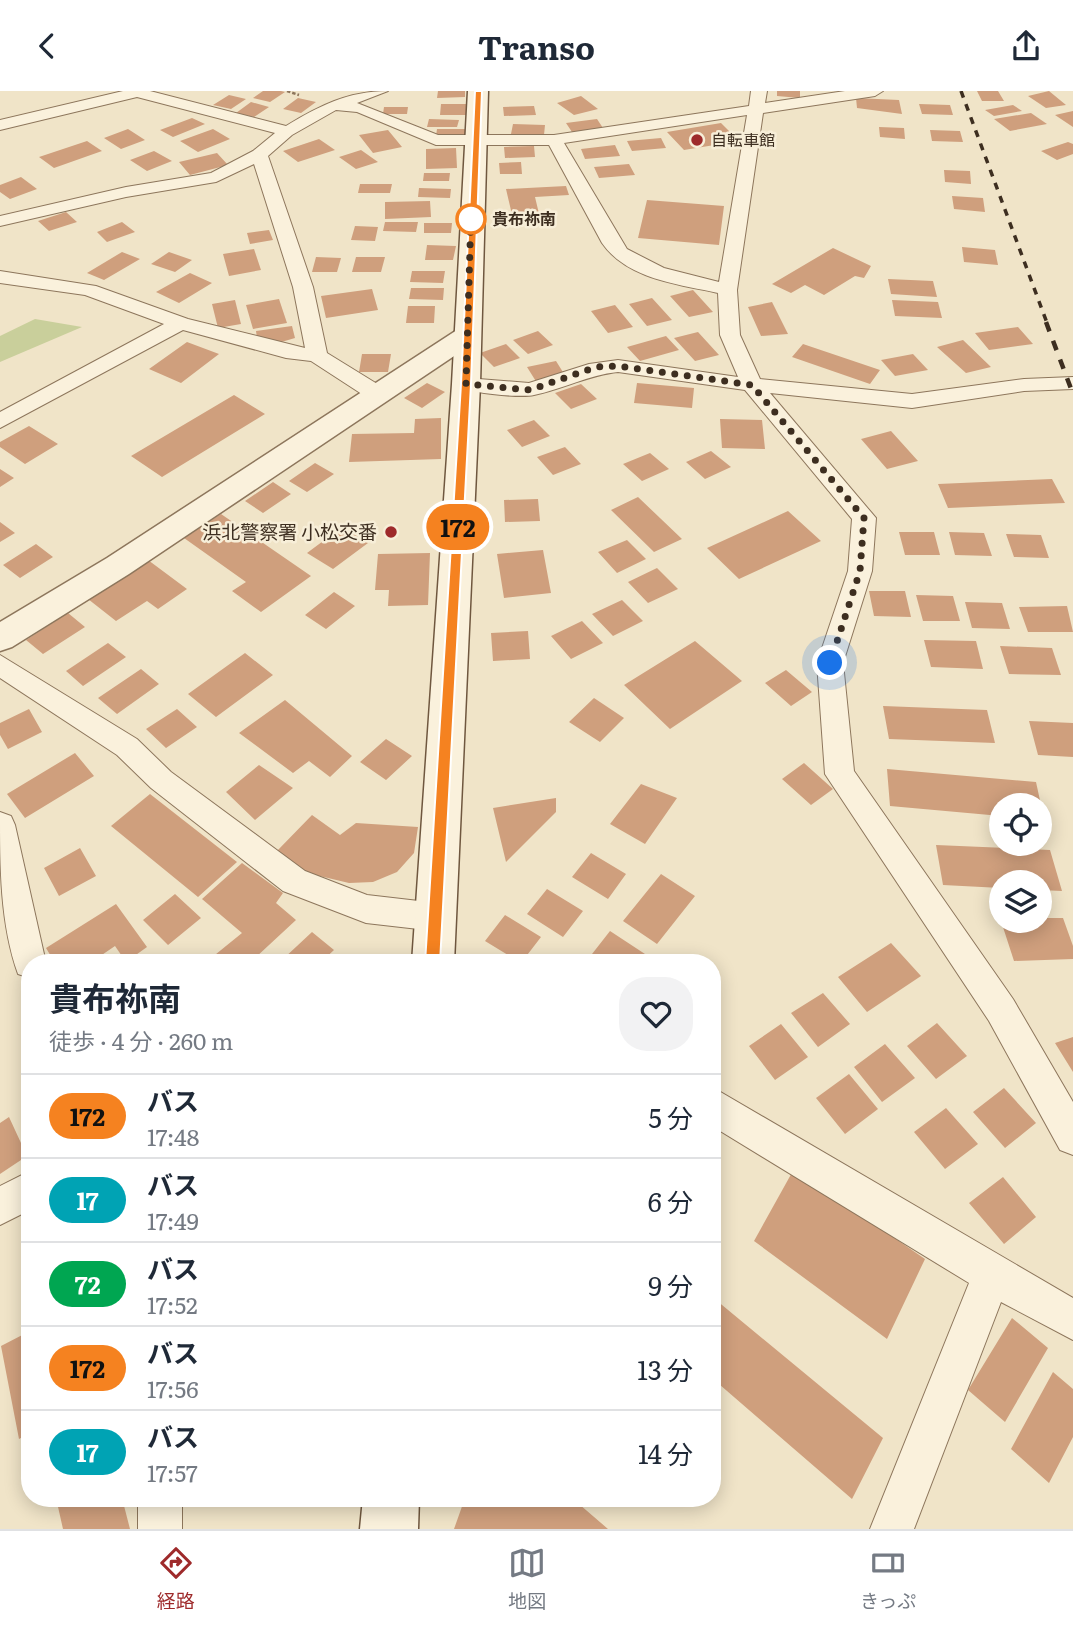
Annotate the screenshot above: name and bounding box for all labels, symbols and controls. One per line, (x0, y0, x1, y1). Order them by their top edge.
text: Transo (478, 22, 595, 70)
icon: back (28, 27, 66, 65)
icon: share (1007, 27, 1045, 65)
place label: 自転車館 (711, 127, 775, 151)
marker: 自転車館 (689, 132, 705, 148)
marker: 貴布祢南 (456, 204, 486, 234)
place label: 貴布祢南 (492, 206, 556, 230)
line badge: 172 (418, 504, 498, 550)
text: 172 (440, 509, 476, 544)
place label: 浜北警察署 小松交番 (202, 517, 377, 545)
marker: 浜北警察署 小松交番 (383, 524, 399, 540)
your location (812, 645, 847, 680)
map controls (989, 793, 1052, 933)
button: locate (989, 793, 1052, 856)
button: layers (989, 870, 1052, 933)
text: 貴布祢南 (49, 972, 181, 1021)
button: heart (619, 977, 693, 1051)
text: 徒歩 · 4 分 · 260 m (49, 1023, 233, 1057)
text: バス (147, 1080, 199, 1119)
text: 5 分 (649, 1097, 693, 1136)
text: 172 (70, 1098, 105, 1133)
text: 17:48 (147, 1119, 199, 1153)
text: バス (147, 1164, 199, 1203)
text: 6 分 (648, 1181, 693, 1220)
text: 17 (76, 1182, 99, 1217)
text: 17:49 (147, 1203, 199, 1237)
text: バス (147, 1248, 199, 1287)
text: 9 分 (648, 1265, 693, 1304)
text: 72 (74, 1266, 101, 1301)
text: 17:52 (147, 1287, 198, 1321)
text: バス (147, 1332, 199, 1371)
text: 13 分 (637, 1349, 693, 1388)
text: 172 (70, 1350, 105, 1385)
text: 17:56 (147, 1371, 199, 1405)
text: バス (147, 1416, 199, 1455)
text: 14 分 (638, 1433, 693, 1472)
text: 17 (76, 1434, 99, 1469)
text: 17:57 (147, 1455, 198, 1489)
tab: 経路 (157, 1544, 195, 1614)
tab: 地図 (508, 1544, 546, 1614)
tab: きっぷ (860, 1544, 916, 1614)

